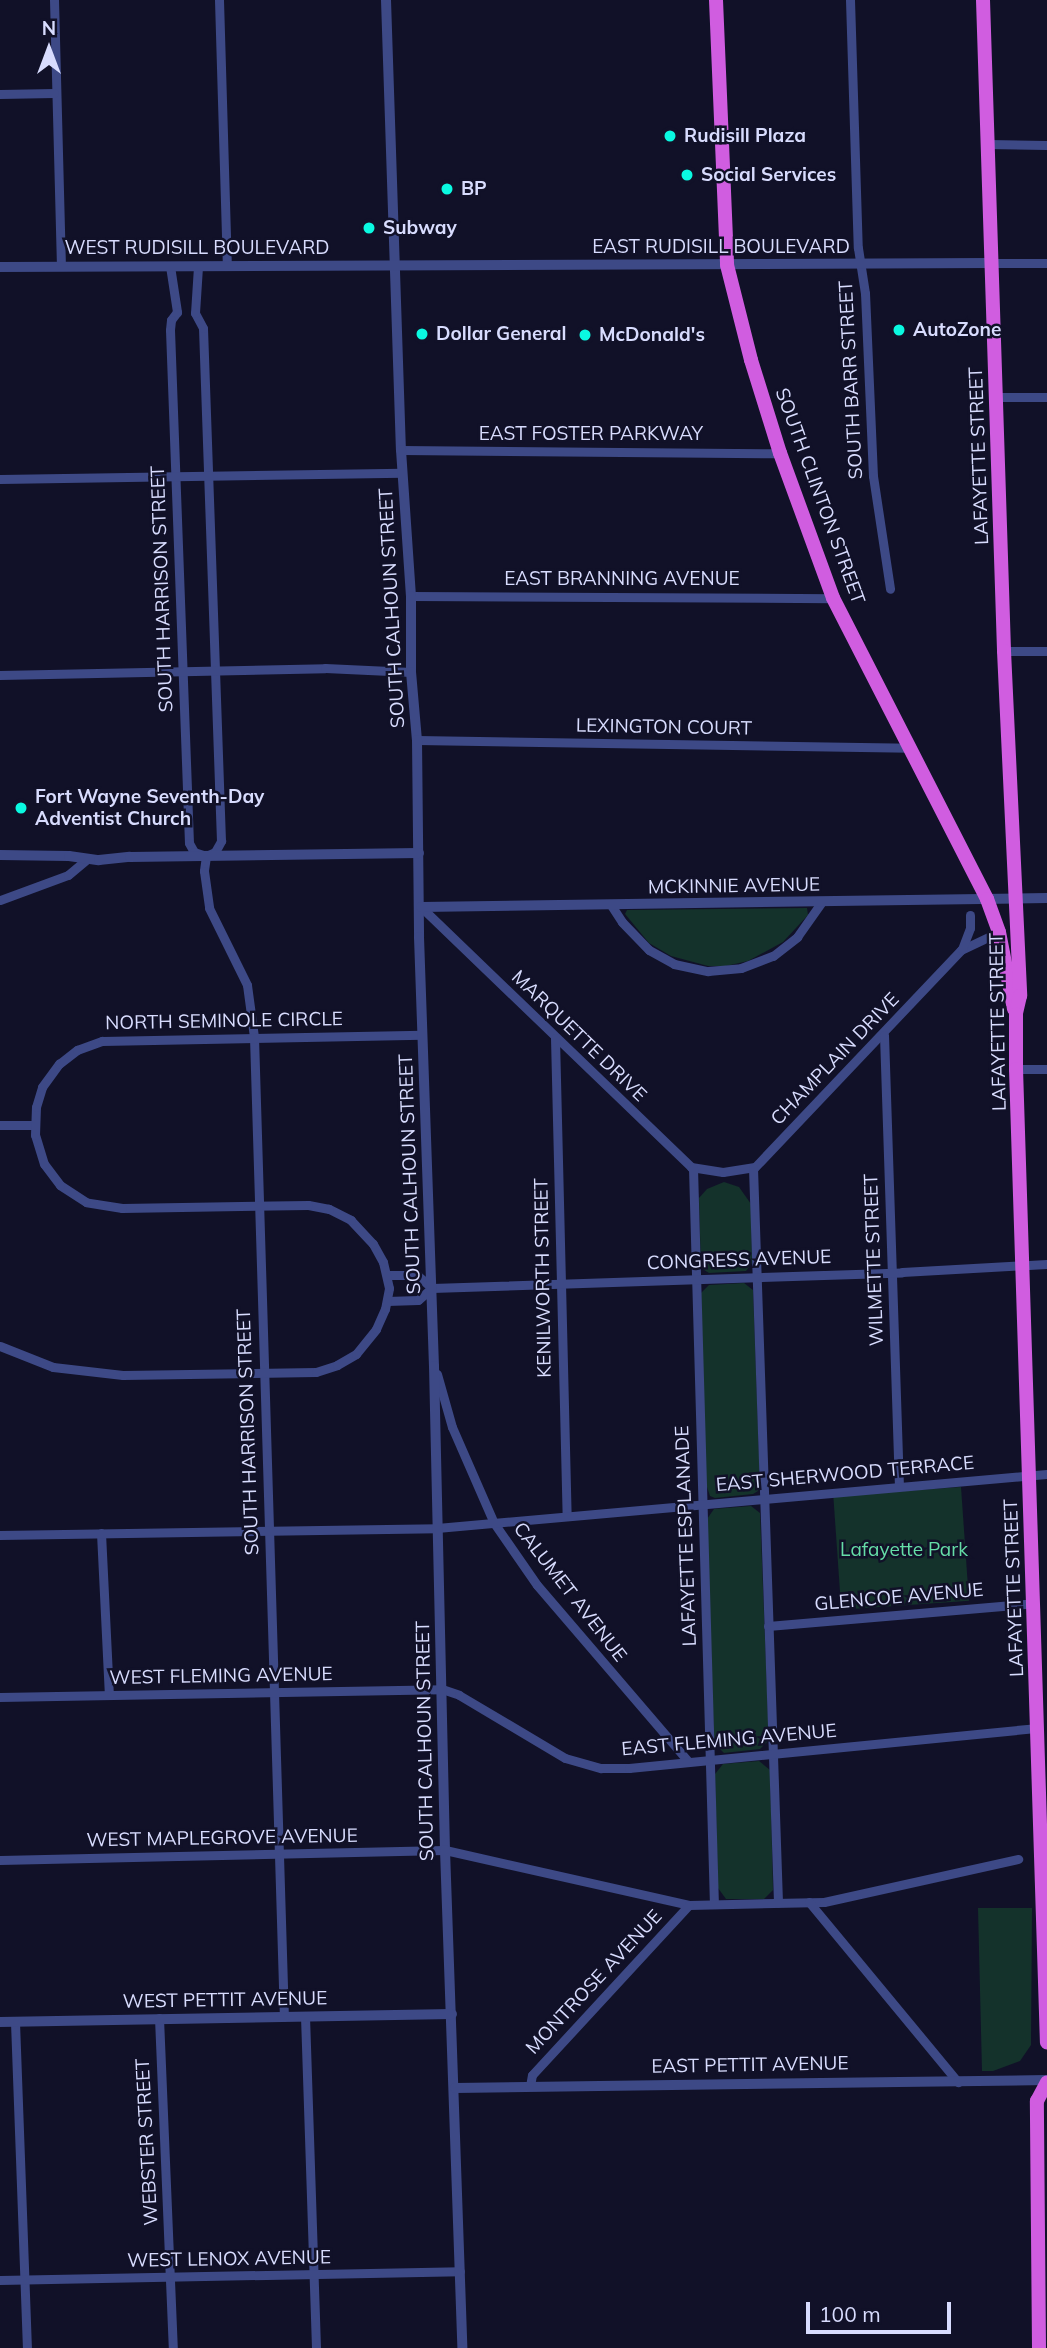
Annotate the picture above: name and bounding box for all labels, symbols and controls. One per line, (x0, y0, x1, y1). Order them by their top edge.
north arrow (14, 14, 84, 84)
text: N (42, 16, 56, 40)
place label: Rudisill Plaza (684, 125, 806, 147)
marker: Rudisill Plaza (662, 128, 678, 144)
place label: Social Services (701, 164, 836, 186)
marker: Social Services (679, 167, 695, 183)
place label: BP (461, 178, 487, 200)
marker: BP (439, 181, 455, 197)
place label: Subway (383, 217, 457, 239)
marker: Subway (361, 220, 377, 236)
street label: EAST RUDISILL BOULEVARD (592, 236, 850, 258)
street label: WEST RUDISILL BOULEVARD (64, 237, 330, 259)
street label: SOUTH BARR STREET (834, 280, 868, 480)
place label: AutoZone (913, 319, 1001, 341)
marker: AutoZone (891, 322, 907, 338)
place label: Dollar General (436, 323, 567, 345)
place label: McDonald's (599, 324, 705, 346)
marker: Dollar General (414, 326, 430, 342)
marker: McDonald's (577, 327, 593, 343)
street label: LAFAYETTE STREET (965, 367, 993, 545)
street label: SOUTH CLINTON STREET (770, 385, 870, 607)
street label: EAST FOSTER PARKWAY (479, 423, 703, 445)
street label: SOUTH HARRISON STREET (146, 465, 178, 713)
street label: SOUTH CALHOUN STREET (374, 487, 410, 729)
street label: EAST BRANNING AVENUE (504, 568, 740, 590)
street label: LEXINGTON COURT (576, 714, 752, 740)
place label: Fort Wayne Seventh-Day Adventist Church (35, 786, 264, 830)
marker: Fort Wayne Seventh-Day Adventist Church (13, 800, 29, 816)
street label: MCKINNIE AVENUE (648, 873, 820, 899)
street label: LAFAYETTE STREET (985, 933, 1011, 1111)
street label: MARQUETTE DRIVE (507, 966, 651, 1106)
street label: CHAMPLAIN DRIVE (766, 988, 904, 1130)
street label: NORTH SEMINOLE CIRCLE (105, 1008, 343, 1034)
street label: SOUTH CALHOUN STREET (394, 1054, 426, 1294)
street label: WILMETTE STREET (860, 1173, 888, 1347)
street label: KENILWORTH STREET (530, 1178, 556, 1378)
street label: CONGRESS AVENUE (646, 1245, 832, 1275)
street label: SOUTH HARRISON STREET (232, 1308, 264, 1556)
street label: LAFAYETTE ESPLANADE (671, 1425, 701, 1647)
street label: EAST SHERWOOD TERRACE (715, 1451, 975, 1497)
street label: LAFAYETTE STREET (1000, 1499, 1028, 1677)
street label: CALUMET AVENUE (508, 1518, 632, 1666)
park label: Lafayette Park (840, 1539, 968, 1561)
street label: GLENCOE AVENUE (814, 1578, 984, 1616)
street label: SOUTH CALHOUN STREET (412, 1621, 438, 1861)
street label: WEST FLEMING AVENUE (109, 1663, 333, 1689)
street label: EAST FLEMING AVENUE (621, 1719, 837, 1761)
street label: WEST MAPLEGROVE AVENUE (86, 1824, 358, 1852)
street label: MONTROSE AVENUE (521, 1905, 667, 2059)
street label: WEST PETTIT AVENUE (123, 1987, 327, 2013)
street label: EAST PETTIT AVENUE (651, 2052, 849, 2078)
street label: WEBSTER STREET (131, 2058, 163, 2226)
street label: WEST LENOX AVENUE (127, 2246, 331, 2272)
scale bar (809, 2288, 954, 2332)
text: 100 m (819, 2301, 881, 2327)

